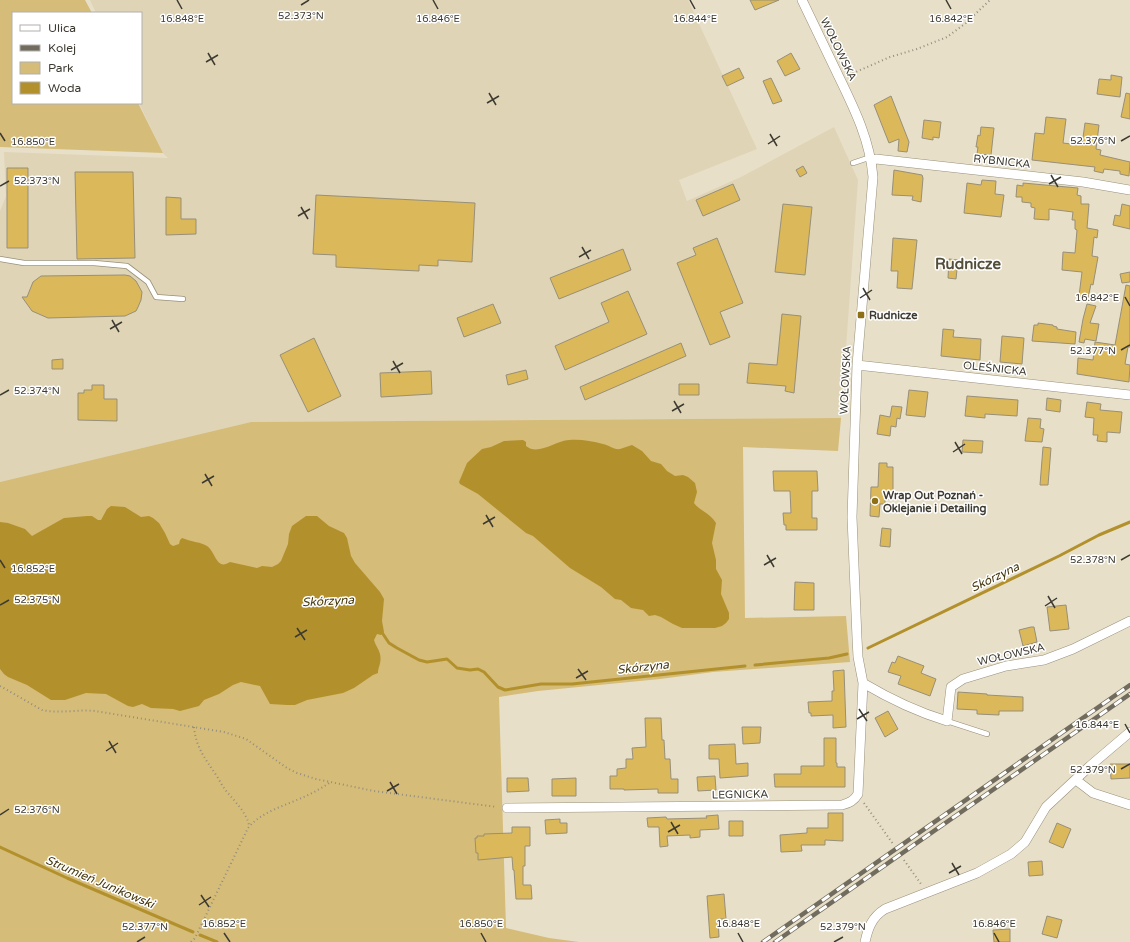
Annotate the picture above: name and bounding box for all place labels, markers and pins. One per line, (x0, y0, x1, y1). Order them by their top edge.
place label: Rudnicze (869, 309, 918, 322)
marker: Rudnicze (856, 310, 866, 320)
place label: Wrap Out Poznań - Oklejanie i Detailing (883, 489, 986, 516)
marker: Wrap Out Poznań - Oklejanie i Detailing (870, 496, 880, 506)

